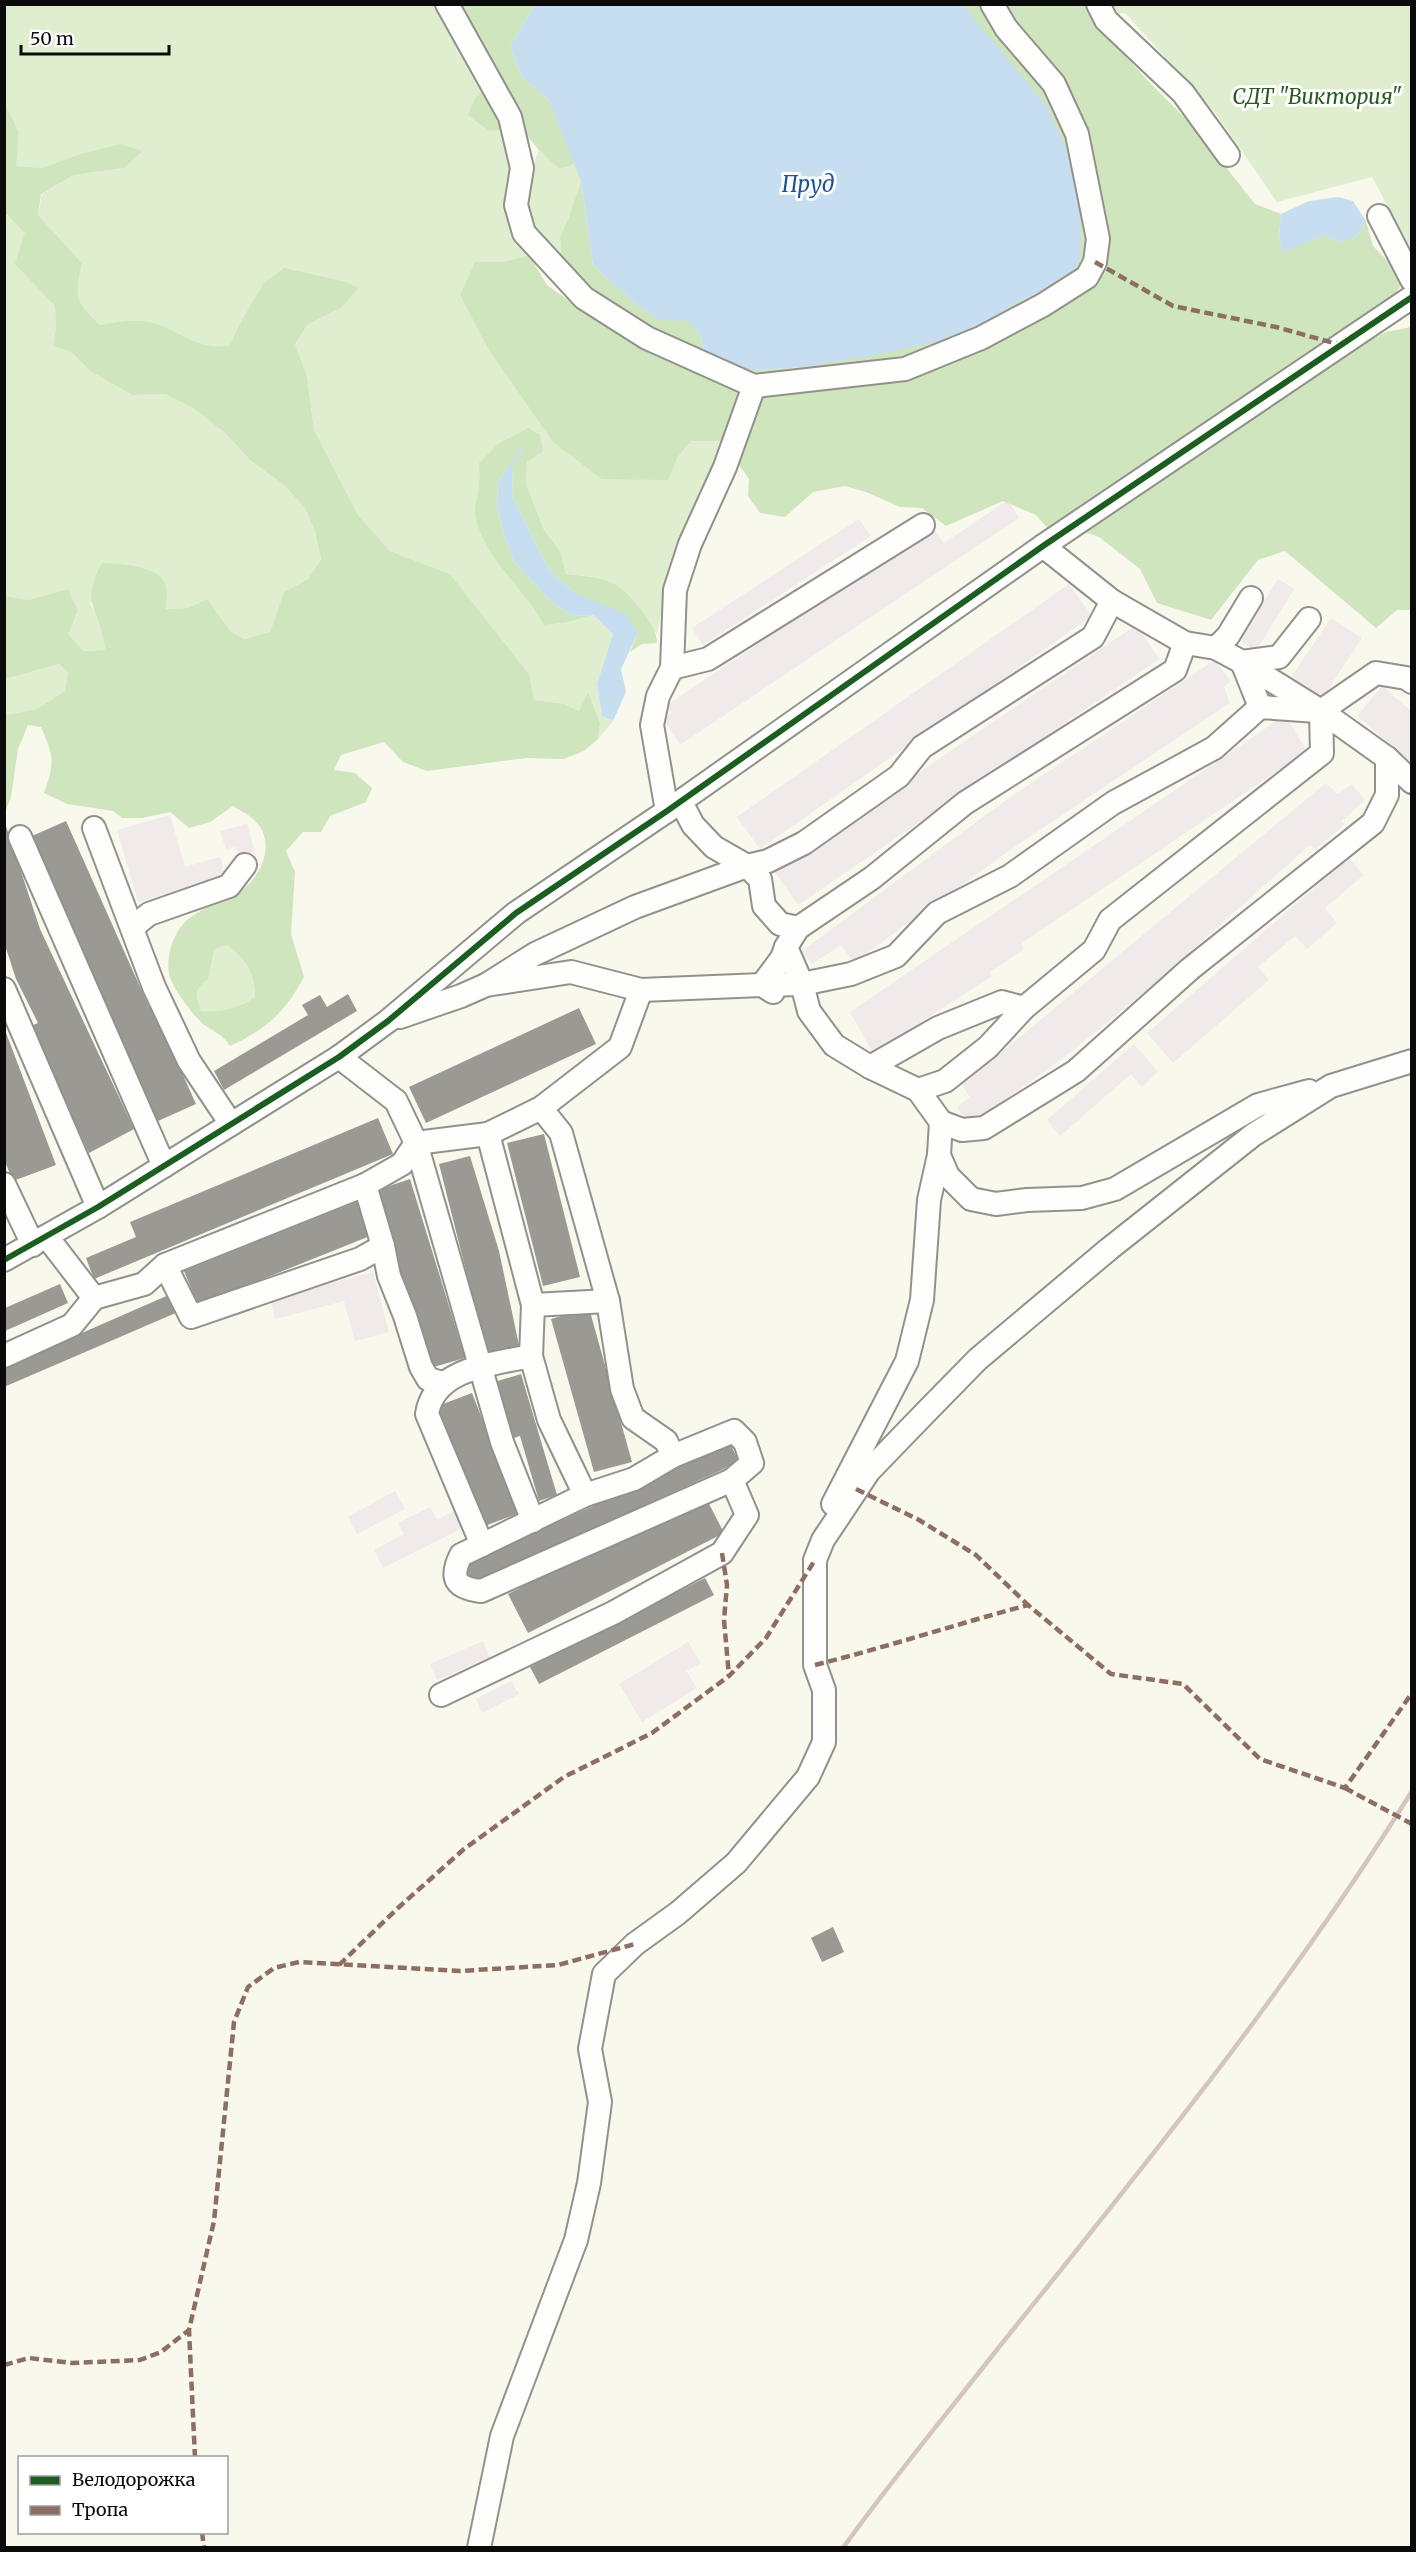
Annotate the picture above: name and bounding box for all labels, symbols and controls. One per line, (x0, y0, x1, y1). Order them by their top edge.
scale bar (21, 18, 170, 56)
text: 50 m (30, 27, 74, 50)
park label: СДТ "Виктория" (1232, 83, 1402, 110)
water label: Пруд (782, 170, 835, 198)
legend (18, 2456, 228, 2534)
text: Велодорожка (72, 2468, 196, 2491)
text: Тропа (72, 2498, 128, 2521)

